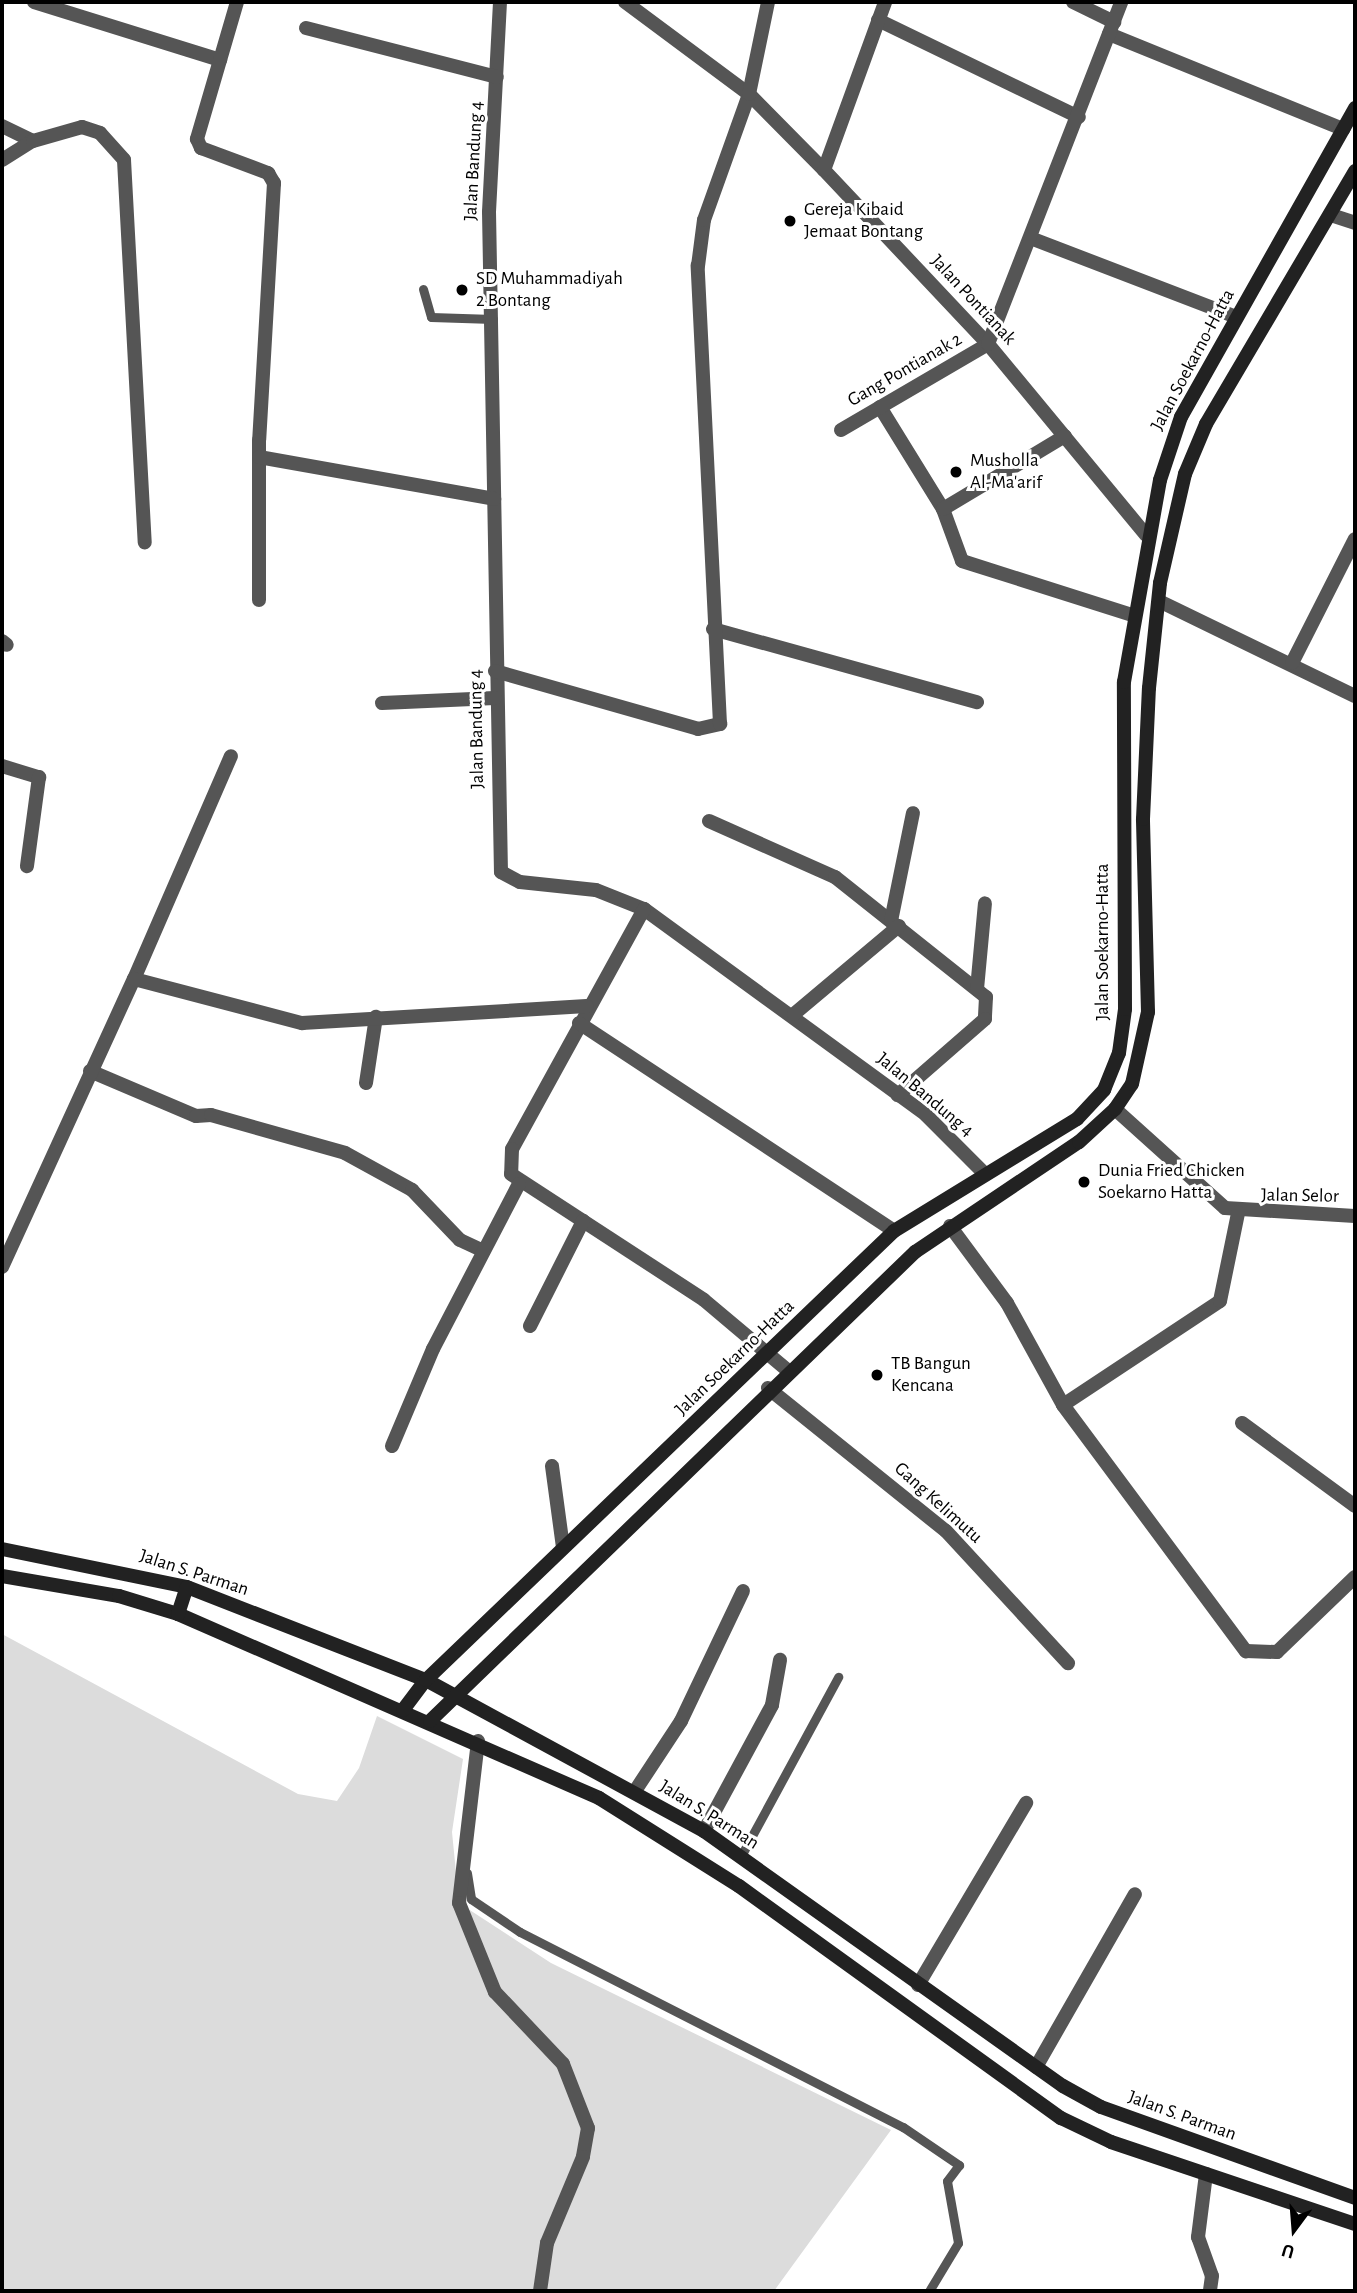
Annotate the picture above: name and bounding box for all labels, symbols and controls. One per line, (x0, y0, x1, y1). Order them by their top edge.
street label: Jalan Bandung 4 (459, 101, 489, 221)
place label: Gereja Kibaid Jemaat Bontang (804, 199, 923, 243)
marker: Gereja Kibaid Jemaat Bontang (782, 213, 798, 229)
street label: Jalan Pontianak (925, 250, 1021, 350)
place label: SD Muhammadiyah 2 Bontang (476, 268, 623, 312)
marker: SD Muhammadiyah 2 Bontang (454, 282, 470, 298)
street label: Jalan Soekarno-Hatta (1146, 285, 1240, 435)
street label: Gang Pontianak 2 (844, 328, 966, 412)
place label: Musholla Al-Ma'arif (970, 450, 1042, 494)
marker: Musholla Al-Ma'arif (948, 464, 964, 480)
street label: Jalan Bandung 4 (465, 669, 489, 789)
street label: Jalan Soekarno-Hatta (1092, 864, 1114, 1020)
street label: Jalan Bandung 4 (872, 1048, 978, 1142)
place label: Dunia Fried Chicken Soekarno Hatta (1098, 1160, 1245, 1204)
marker: Dunia Fried Chicken Soekarno Hatta (1076, 1174, 1092, 1190)
street label: Jalan Selor (1261, 1184, 1339, 1208)
street label: Jalan Soekarno-Hatta (671, 1295, 799, 1421)
place label: TB Bangun Kencana (891, 1353, 971, 1397)
marker: TB Bangun Kencana (869, 1367, 885, 1383)
street label: Gang Kelimutu (889, 1458, 987, 1548)
street label: Jalan S. Parman (137, 1545, 251, 1601)
street label: Jalan S. Parman (655, 1775, 763, 1855)
street label: Jalan S. Parman (1125, 2086, 1239, 2146)
north arrow (1259, 2195, 1329, 2265)
text: U (1280, 2240, 1297, 2261)

